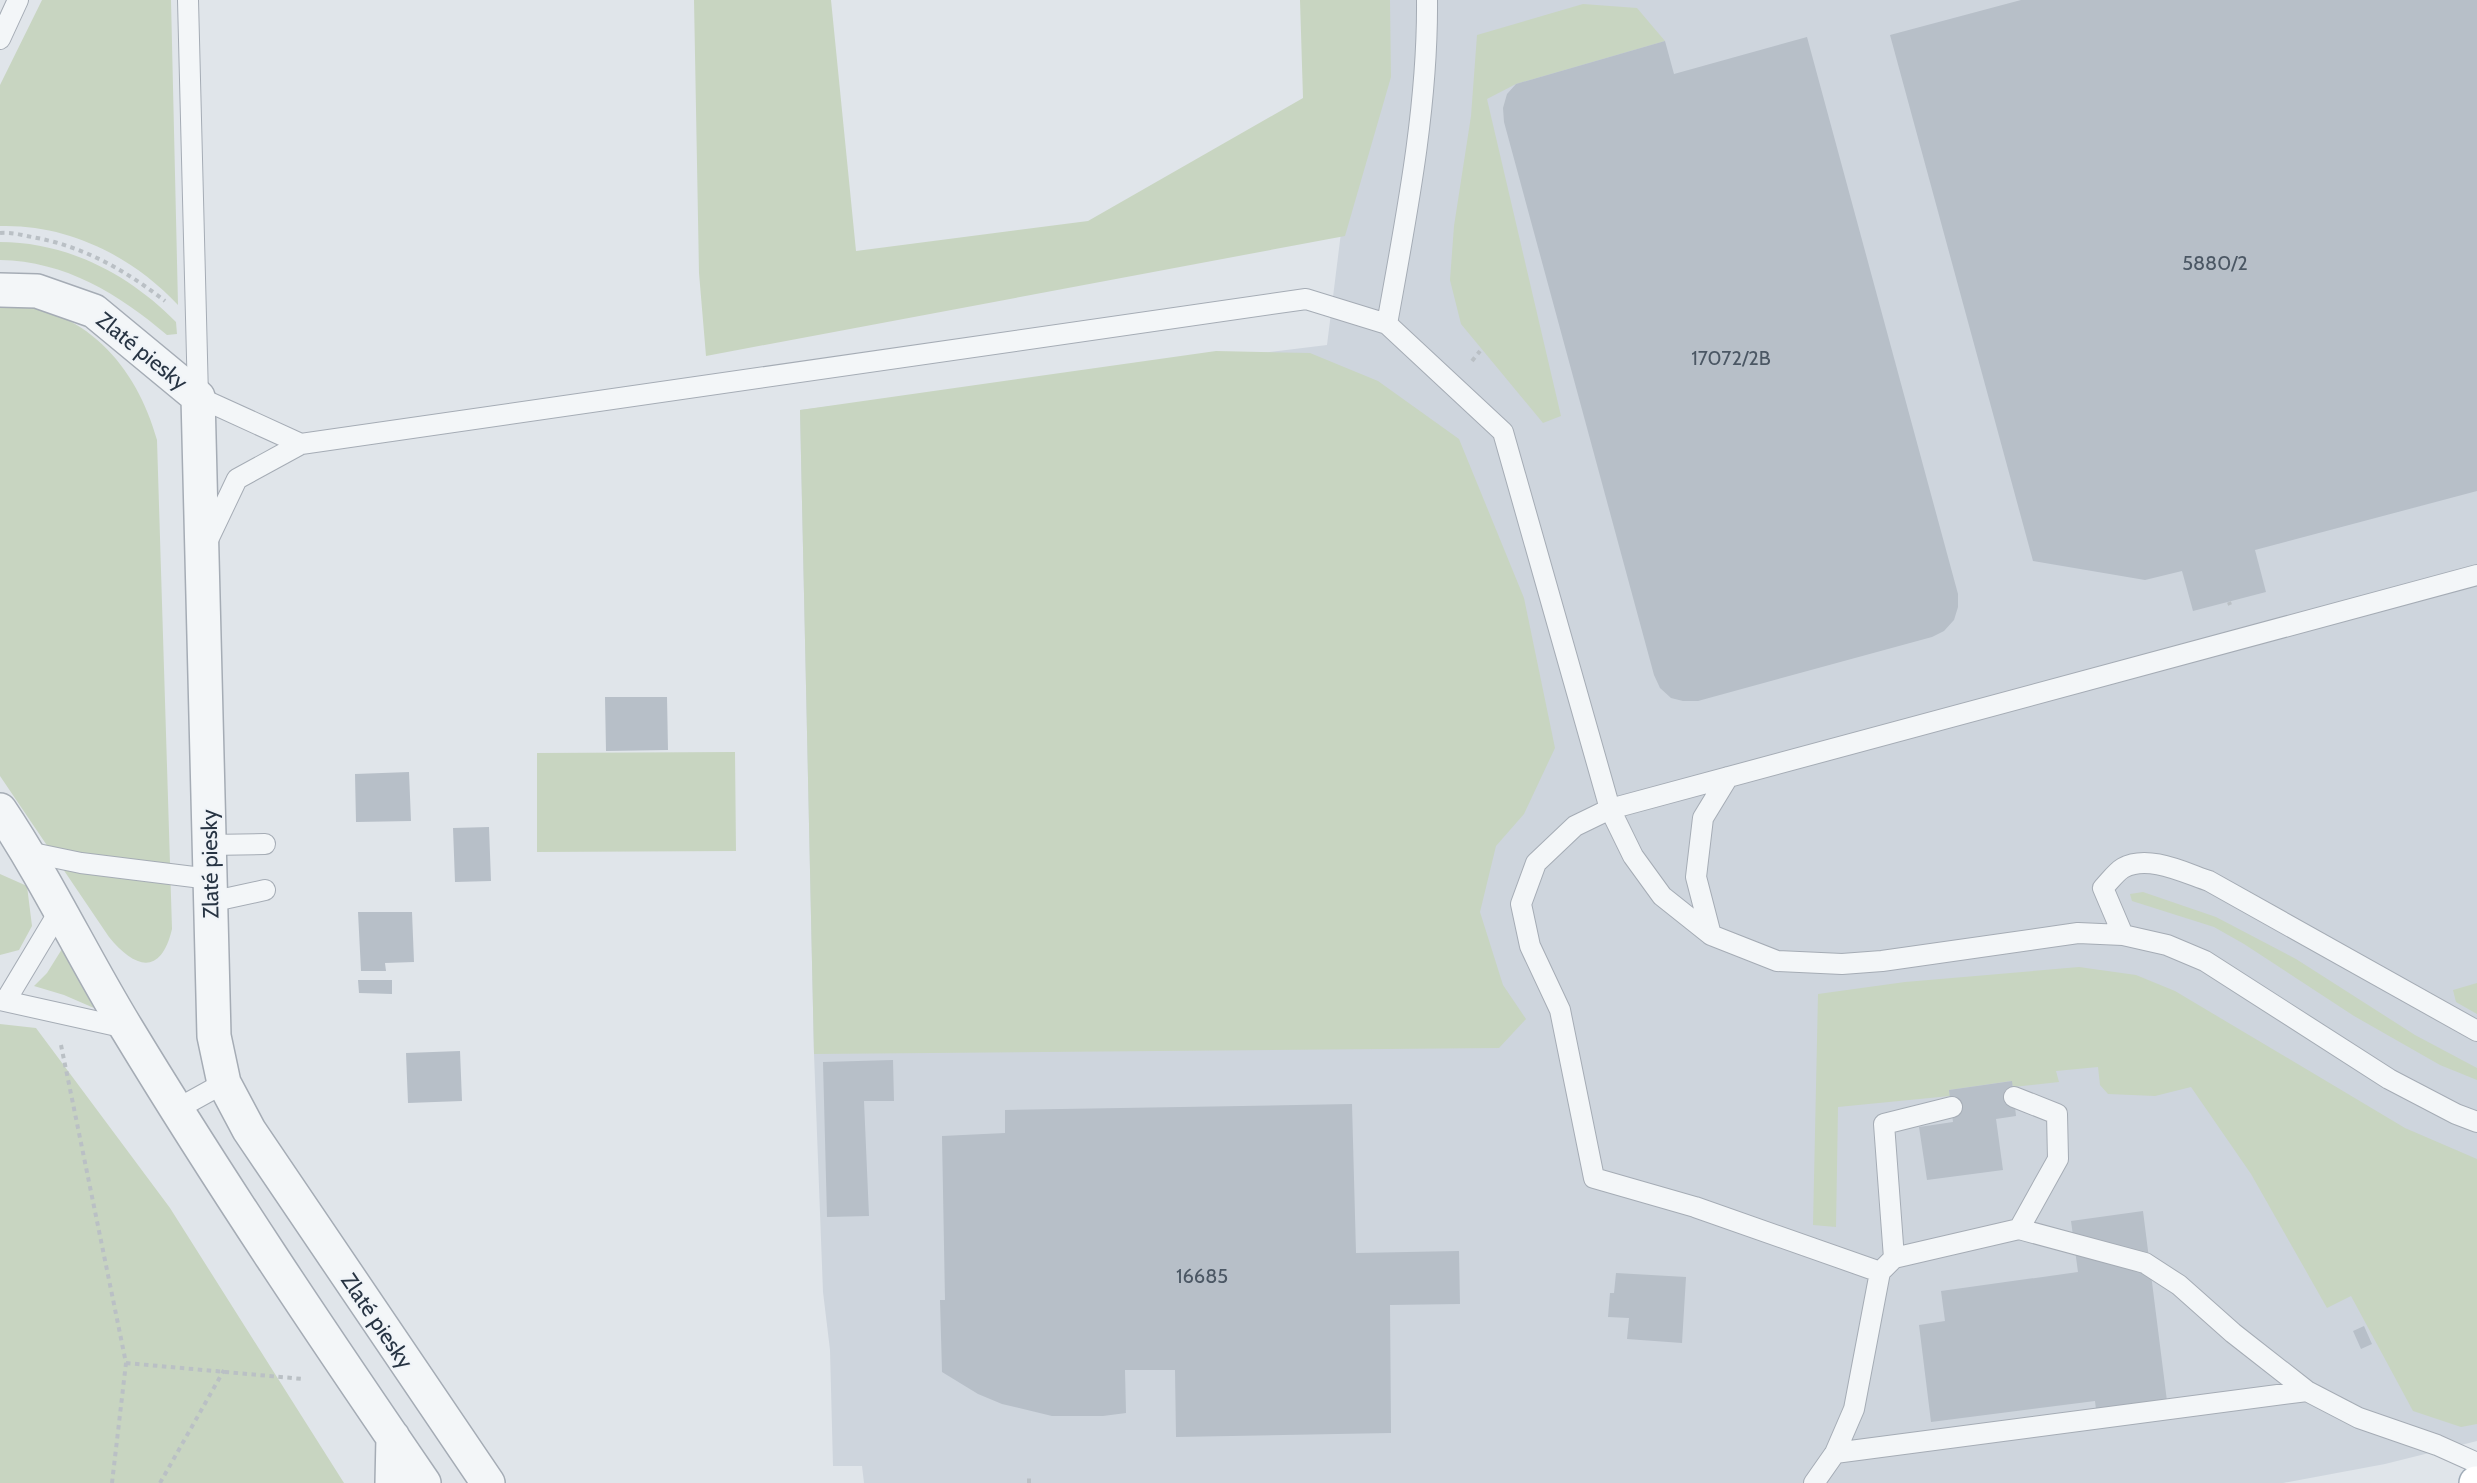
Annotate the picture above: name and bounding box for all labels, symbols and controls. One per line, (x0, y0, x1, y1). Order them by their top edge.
house number: 5880/2 (2182, 251, 2248, 275)
street label: Zlaté piesky (91, 306, 193, 396)
house number: 17072/2B (1691, 346, 1771, 370)
street label: Zlaté piesky (196, 809, 224, 919)
house number: 16685 (1176, 1264, 1228, 1288)
street label: Zlaté piesky (335, 1268, 419, 1374)

